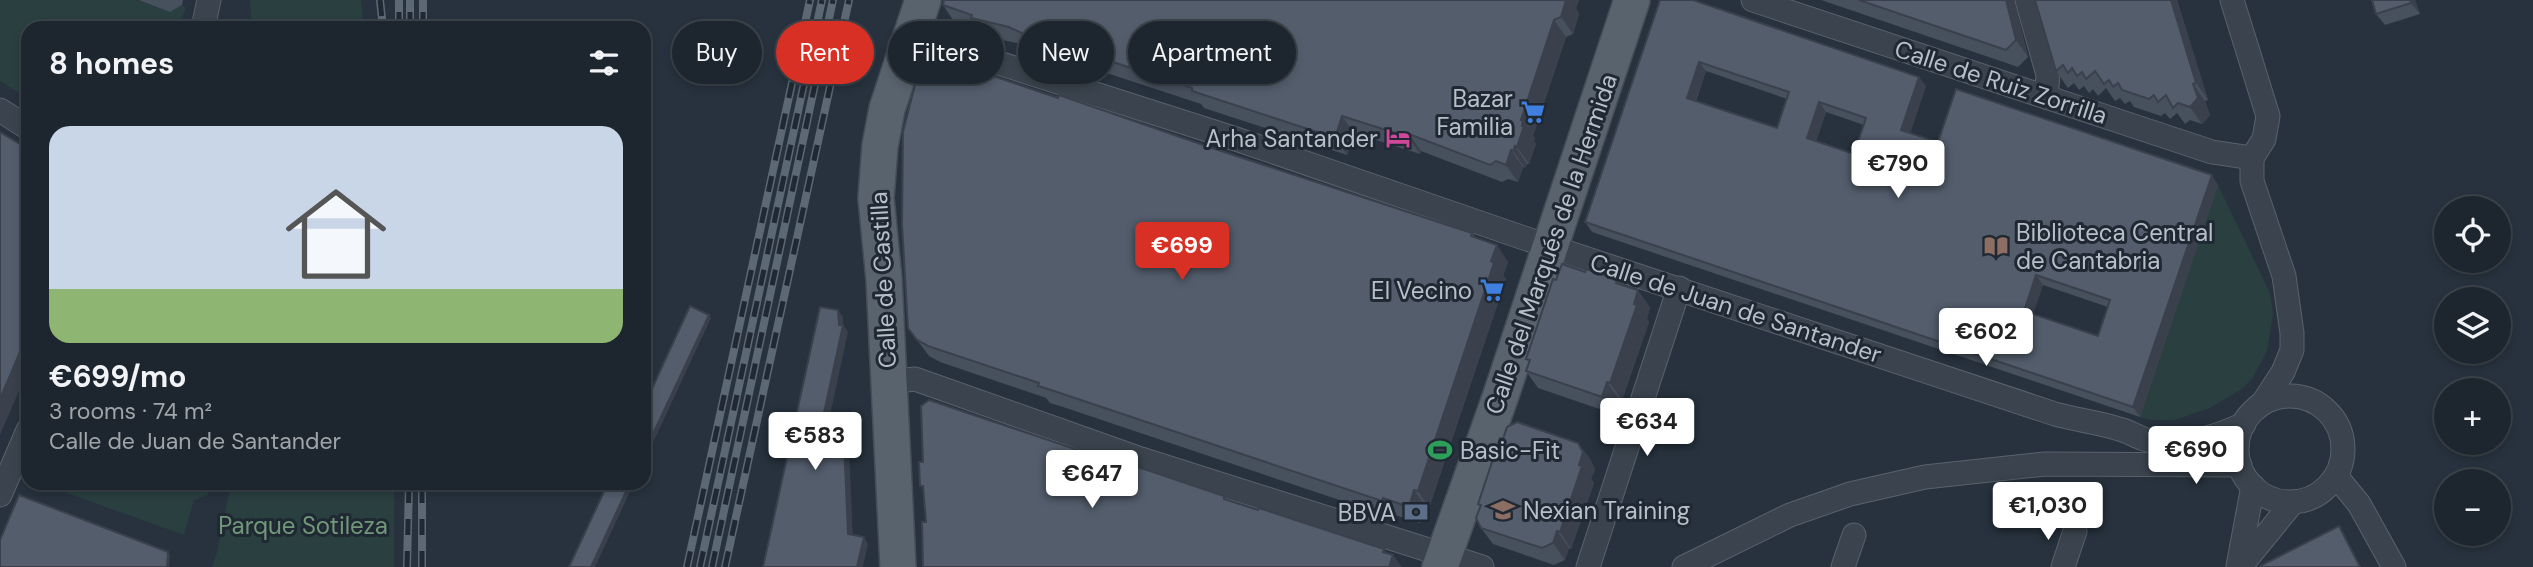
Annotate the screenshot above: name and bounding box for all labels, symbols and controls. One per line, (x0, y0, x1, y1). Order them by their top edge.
chip: Buy (672, 21, 762, 84)
chip: Rent (776, 21, 874, 84)
chip: Filters (888, 21, 1004, 84)
chip: New (1018, 21, 1114, 84)
chip: Apartment (1128, 21, 1296, 84)
street label: Calle de Ruiz Zorrilla (1891, 33, 2111, 131)
text: 8 homes (49, 44, 174, 83)
icon: filters (585, 44, 623, 82)
street label: Calle del Marqués de la Hermida (1478, 70, 1624, 418)
place label: Bazar Familia (1437, 83, 1513, 142)
supermarket icon: Bazar Familia (1519, 98, 1547, 126)
place label: Arha Santander (1205, 123, 1378, 154)
hotel icon: Arha Santander (1384, 124, 1412, 152)
pin: €790 (1857, 140, 1939, 200)
text: €790 (1867, 148, 1929, 178)
icon: home (273, 171, 399, 297)
street label: Calle de Castilla (863, 191, 903, 369)
map controls (2434, 196, 2511, 546)
button: locate (2434, 196, 2511, 273)
place label: Biblioteca Central de Cantabria (2016, 217, 2213, 276)
pin: €699 (1141, 222, 1223, 282)
text: €699 (1151, 230, 1213, 260)
library icon: Biblioteca Central de Cantabria (1982, 232, 2010, 260)
street label: Calle de Juan de Santander (1586, 246, 1886, 370)
place label: El Vecino (1371, 275, 1472, 306)
supermarket icon: El Vecino (1478, 276, 1506, 304)
button: layers (2434, 287, 2511, 364)
pin: €602 (1945, 308, 2027, 368)
text: €602 (1955, 316, 2017, 346)
text: €699/mo (49, 357, 187, 396)
button: + (2434, 378, 2511, 455)
text: 3 rooms · 74 m² (49, 396, 212, 426)
pin: €634 (1606, 398, 1688, 458)
text: €634 (1616, 406, 1678, 436)
pin: €583 (774, 412, 856, 472)
text: €583 (785, 420, 845, 450)
text: Calle de Juan de Santander (49, 426, 341, 456)
pin: €690 (2155, 426, 2237, 486)
text: €690 (2164, 434, 2228, 464)
place label: Basic-Fit (1460, 435, 1560, 466)
sports icon: Basic-Fit (1426, 436, 1454, 464)
pin: €647 (1051, 450, 1133, 510)
text: €647 (1062, 458, 1122, 488)
button: − (2434, 469, 2511, 546)
pin: €1,030 (1991, 482, 2105, 542)
text: €1,030 (2009, 490, 2087, 520)
place label: Nexian Training (1523, 495, 1690, 526)
school or university icon: Nexian Training (1489, 496, 1517, 524)
place label: BBVA (1338, 497, 1396, 528)
bank icon: BBVA (1402, 498, 1430, 526)
park label: Parque Sotileza (218, 510, 388, 541)

